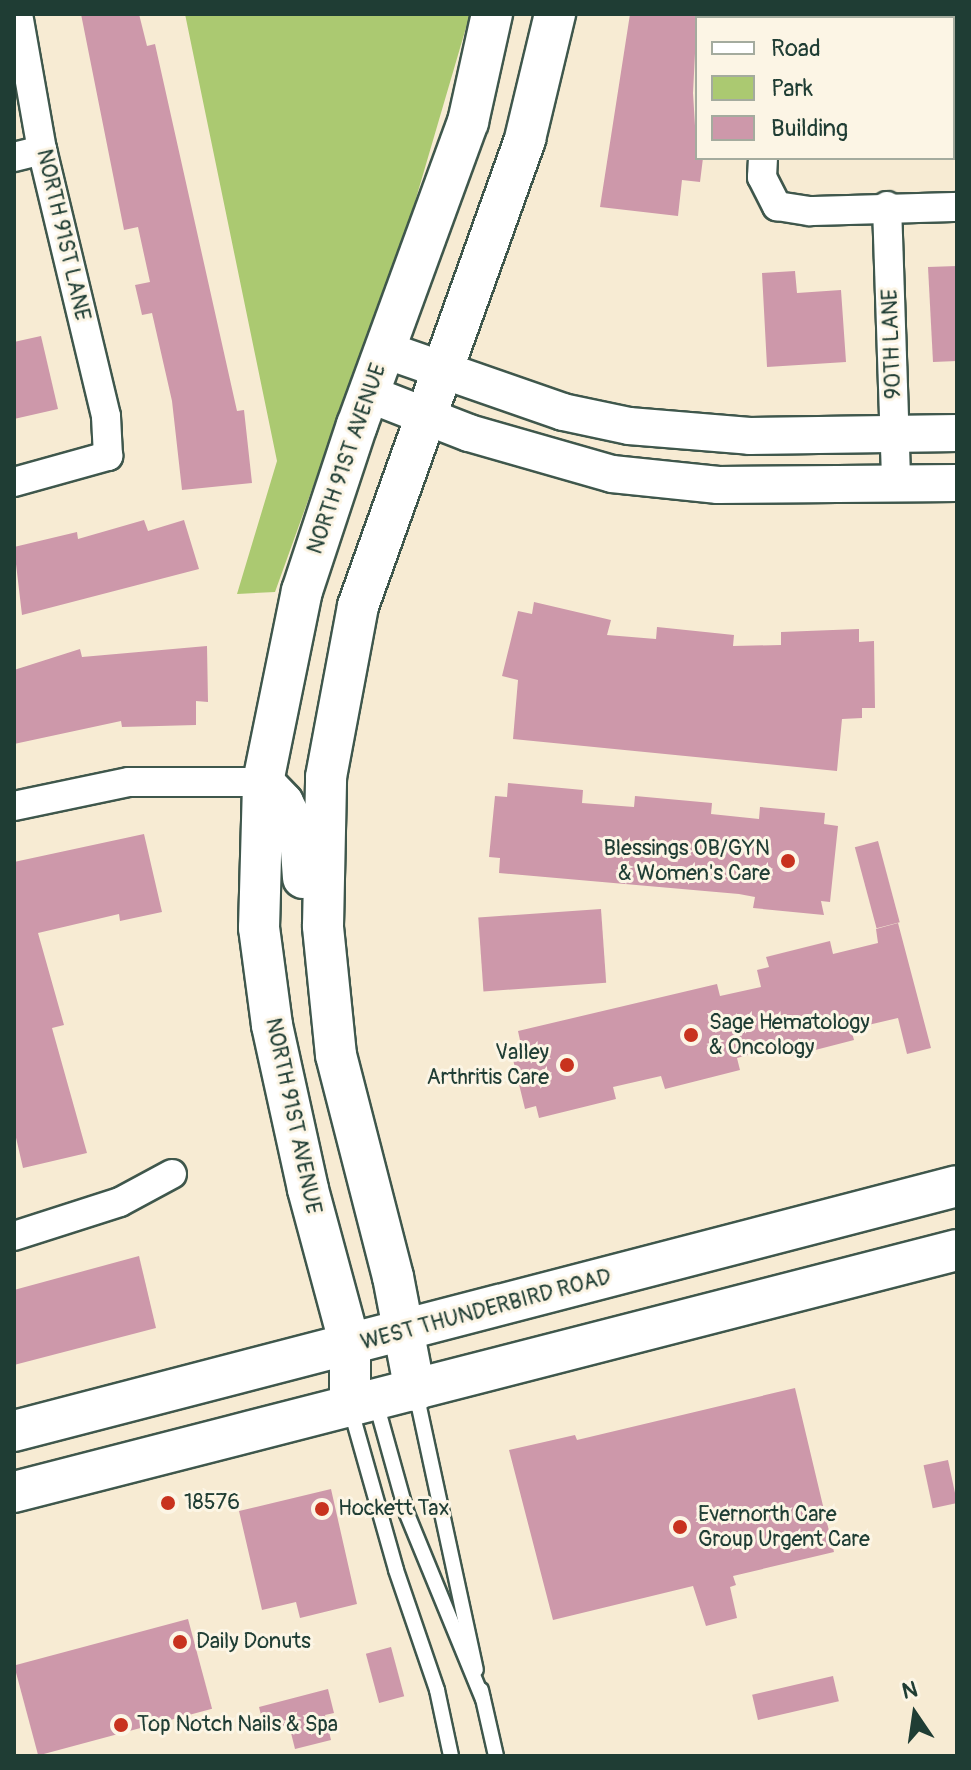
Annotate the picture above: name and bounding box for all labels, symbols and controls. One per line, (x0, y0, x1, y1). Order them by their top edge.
legend (695, 16, 955, 160)
text: Road (771, 34, 821, 63)
text: Park (771, 74, 813, 103)
text: Building (771, 114, 848, 143)
street label: NORTH 91ST LANE (30, 147, 96, 323)
street label: 90TH LANE (877, 288, 907, 400)
street label: NORTH 91ST AVENUE (302, 360, 392, 558)
place label: Blessings OB/GYN & Women's Care (603, 835, 770, 886)
marker: Blessings OB/GYN & Women's Care (777, 850, 799, 872)
place label: Sage Hematology & Oncology (709, 1009, 870, 1060)
street label: NORTH 91ST AVENUE (259, 1016, 327, 1216)
marker: Sage Hematology & Oncology (680, 1024, 702, 1046)
place label: Valley Arthritis Care (426, 1039, 549, 1090)
marker: Valley Arthritis Care (556, 1054, 578, 1076)
street label: WEST THUNDERBIRD ROAD (358, 1264, 614, 1356)
place label: 18576 (184, 1490, 240, 1516)
marker: 18576 (159, 1494, 177, 1512)
place label: Hockett Tax (338, 1496, 450, 1522)
marker: Hockett Tax (313, 1500, 331, 1518)
place label: Evernorth Care Group Urgent Care (698, 1501, 870, 1552)
marker: Evernorth Care Group Urgent Care (669, 1516, 691, 1538)
place label: Daily Donuts (196, 1629, 311, 1655)
marker: Daily Donuts (171, 1633, 189, 1651)
north arrow (875, 1674, 955, 1754)
text: N (899, 1675, 920, 1706)
place label: Top Notch Nails & Spa (137, 1712, 338, 1738)
marker: Top Notch Nails & Spa (112, 1716, 130, 1734)

